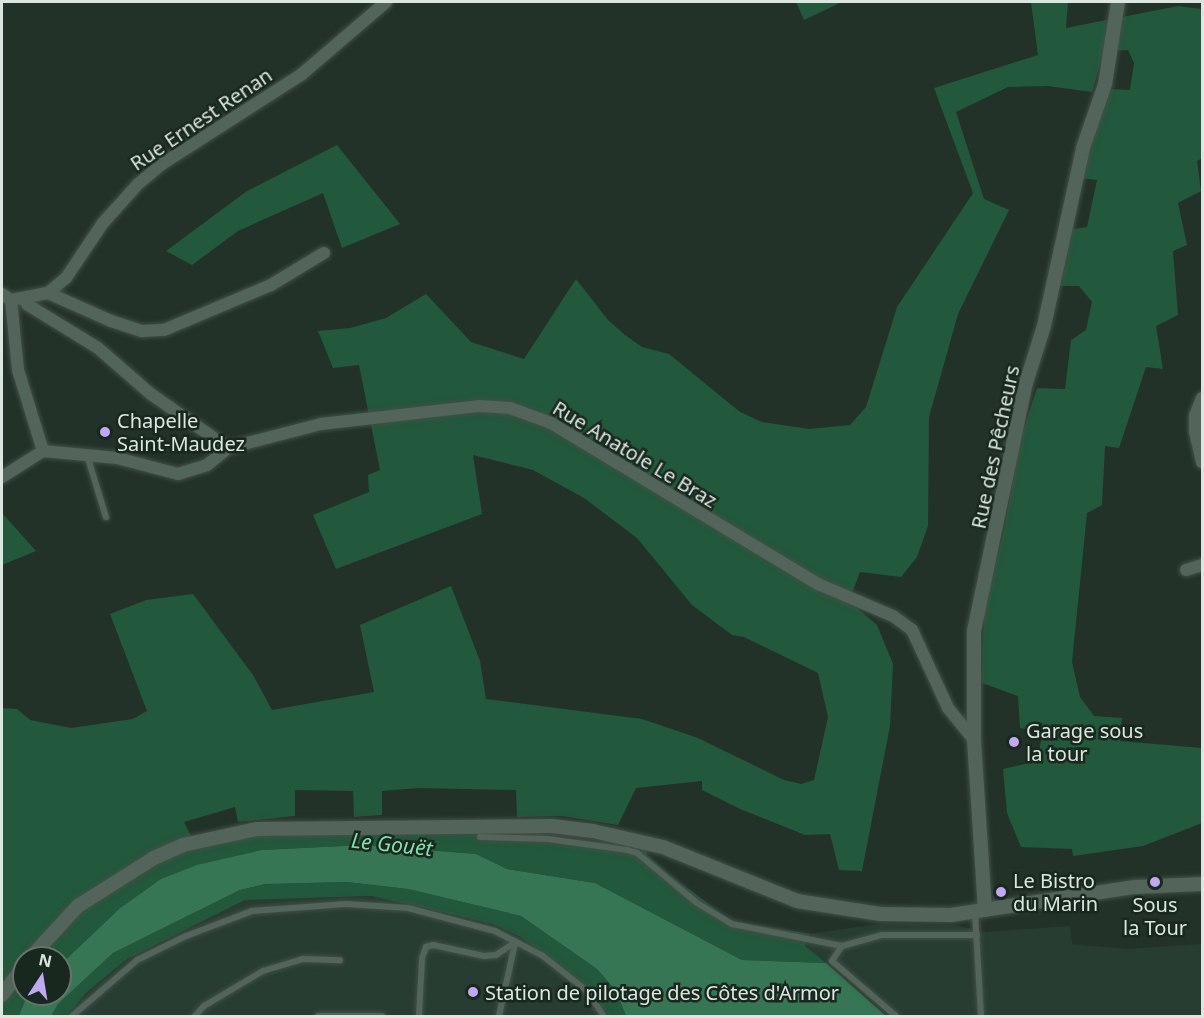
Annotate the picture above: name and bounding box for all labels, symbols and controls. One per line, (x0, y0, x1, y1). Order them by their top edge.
street label: Rue Ernest Renan (125, 63, 277, 175)
street label: Rue des Pêcheurs (966, 363, 1024, 531)
street label: Rue Anatole Le Braz (549, 396, 721, 512)
place label: Chapelle Saint-Maudez (117, 408, 245, 455)
marker: Chapelle Saint-Maudez (98, 425, 112, 439)
place label: Garage sous la tour (1026, 718, 1143, 765)
marker: Garage sous la tour (1007, 735, 1021, 749)
water label: Le Gouët (350, 827, 434, 861)
place label: Le Bistro du Marin (1013, 868, 1098, 915)
marker: Sous la Tour (1148, 875, 1162, 889)
marker: Le Bistro du Marin (994, 885, 1008, 899)
place label: Sous la Tour (1123, 892, 1187, 939)
north arrow (12, 946, 72, 1006)
text: N (37, 948, 54, 972)
place label: Station de pilotage des Côtes d'Armor (485, 980, 839, 1004)
marker: Station de pilotage des Côtes d'Armor (466, 985, 480, 999)

